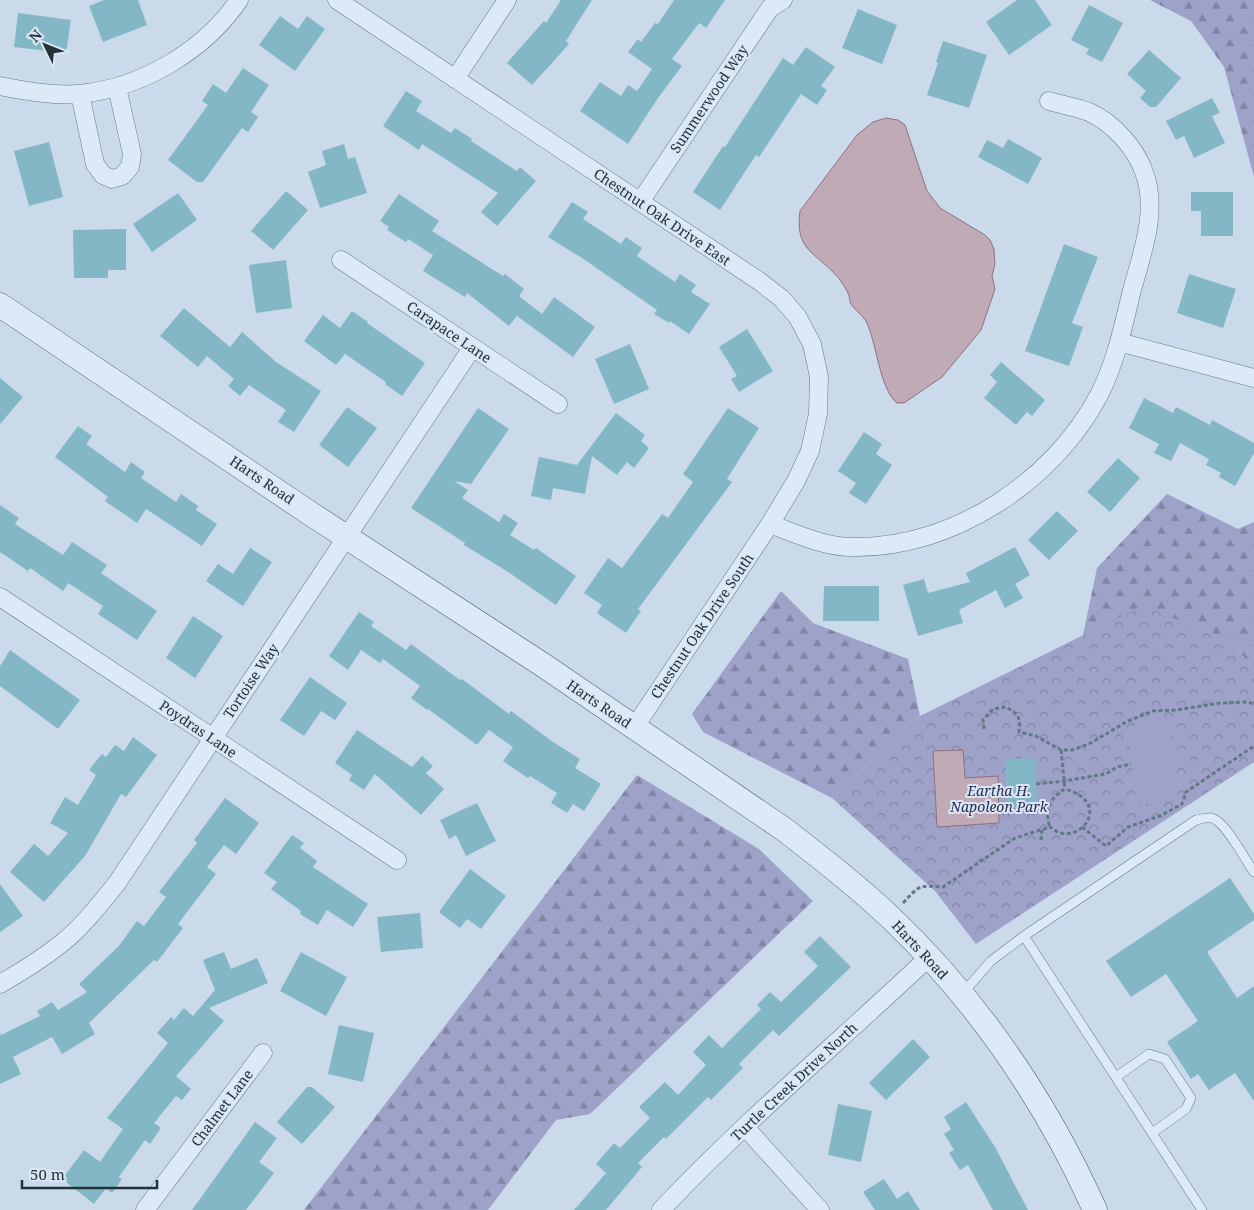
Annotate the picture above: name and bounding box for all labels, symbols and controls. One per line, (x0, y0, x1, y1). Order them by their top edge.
north arrow (20, 20, 70, 70)
text: N (24, 25, 46, 46)
street label: Summerwood Way (665, 41, 752, 157)
street label: Chestnut Oak Drive East (590, 164, 734, 270)
street label: Carapace Lane (403, 296, 495, 367)
street label: Harts Road (226, 451, 299, 508)
street label: Chestnut Oak Drive South (646, 549, 758, 702)
street label: Tortoise Way (218, 639, 283, 722)
street label: Harts Road (563, 675, 636, 732)
street label: Poydras Lane (156, 696, 241, 762)
park label: Eartha H. Napoleon Park (949, 781, 1049, 816)
street label: Harts Road (888, 916, 953, 984)
street label: Turtle Creek Drive North (726, 1018, 861, 1145)
street label: Chalmet Lane (186, 1065, 257, 1150)
scale bar (22, 1158, 158, 1190)
text: 50 m (30, 1164, 65, 1184)

